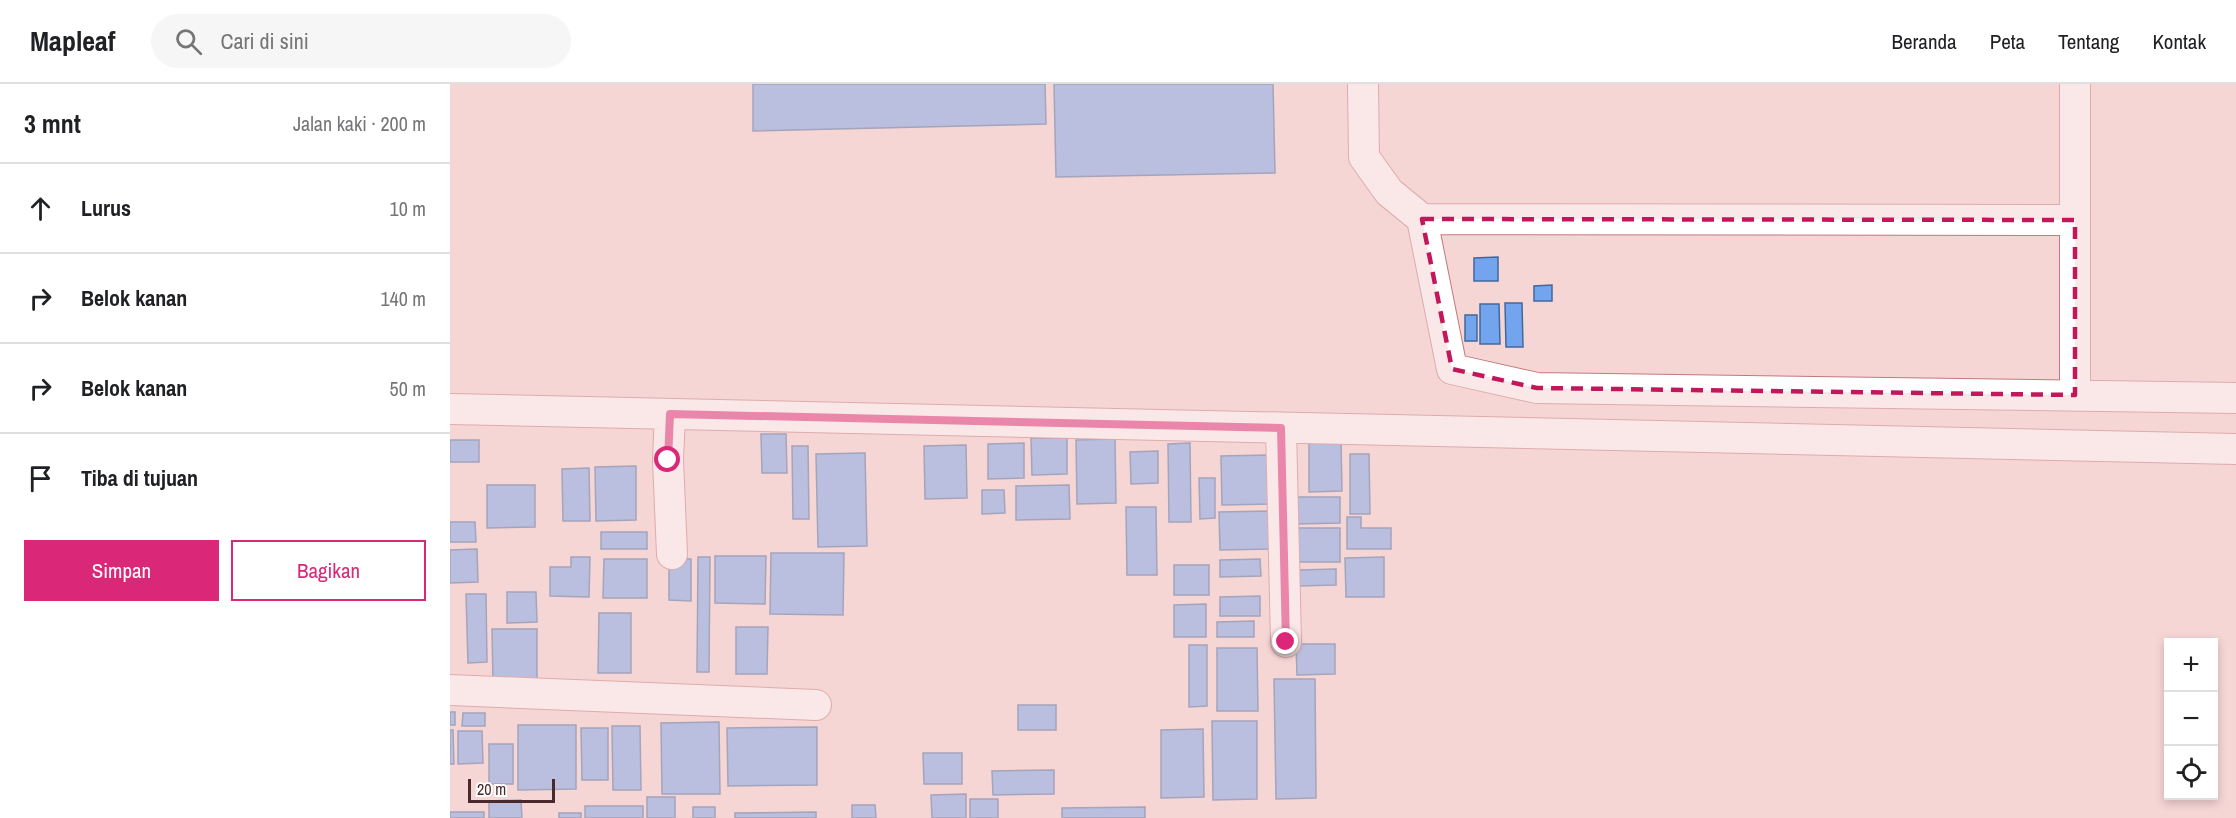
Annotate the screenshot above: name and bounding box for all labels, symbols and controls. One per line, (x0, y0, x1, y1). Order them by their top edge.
search box (151, 14, 571, 68)
text: Mapleaf (30, 22, 115, 60)
icon: search (172, 25, 205, 58)
text: Cari di sini (220, 26, 309, 56)
text: Beranda (1892, 27, 1957, 56)
text: Peta (1990, 27, 2025, 56)
text: Tentang (2058, 27, 2119, 56)
text: Kontak (2152, 27, 2206, 56)
text: 3 mnt (24, 106, 81, 141)
text: Jalan kaki · 200 m (293, 110, 426, 137)
icon: ahead (24, 192, 57, 225)
text: Lurus (81, 193, 131, 223)
text: 10 m (390, 195, 426, 222)
icon: right (24, 282, 57, 315)
text: Belok kanan (81, 283, 187, 313)
text: 140 m (380, 285, 426, 312)
icon: right (24, 372, 57, 405)
text: Belok kanan (81, 373, 187, 403)
text: 50 m (390, 375, 426, 402)
route start (654, 446, 680, 472)
icon: arrive (24, 462, 57, 495)
text: Tiba di tujuan (81, 463, 198, 493)
button: Simpan (24, 540, 219, 601)
button: Bagikan (231, 540, 426, 601)
route end (1272, 628, 1298, 654)
map controls (2164, 638, 2218, 800)
button: + (2164, 638, 2218, 692)
button: − (2164, 692, 2218, 746)
button: locate (2164, 746, 2218, 800)
scale bar (468, 776, 555, 804)
text: 20 m (477, 778, 506, 800)

